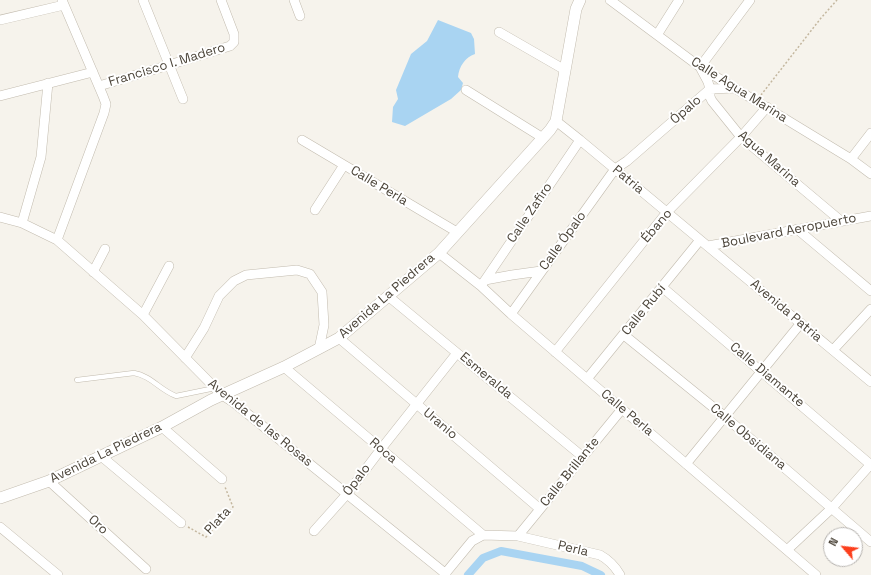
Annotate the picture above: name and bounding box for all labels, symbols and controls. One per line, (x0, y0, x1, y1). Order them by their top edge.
street label: Francisco I. Madero (107, 40, 227, 90)
street label: Calle Agua Marina (688, 54, 790, 126)
street label: Ópalo (667, 92, 705, 128)
street label: Agua Marina (735, 128, 803, 190)
street label: Patria (609, 162, 647, 198)
street label: Calle Perla (348, 163, 410, 209)
street label: Calle Zafiro (504, 180, 556, 246)
street label: Ébano (638, 206, 676, 246)
street label: Calle Ópalo (536, 209, 590, 273)
street label: Boulevard Aeropuerto (720, 210, 858, 252)
street label: Avenida La Piedrera (336, 250, 438, 342)
street label: Avenida Patria (747, 276, 825, 346)
street label: Calle Rubí (619, 281, 669, 339)
street label: Calle Diamante (727, 339, 807, 411)
street label: Esmeralda (456, 349, 516, 403)
street label: Avenida de las Rosas (204, 376, 316, 470)
street label: Calle Perla (597, 386, 657, 440)
street label: Calle Obsidiana (707, 401, 789, 473)
street label: Uranio (420, 405, 460, 443)
street label: Avenida La Piedrera (48, 419, 164, 487)
street label: Calle Brillante (537, 434, 603, 510)
street label: Roca (366, 435, 400, 467)
street label: Ópalo (340, 461, 374, 499)
street label: Plata (202, 504, 234, 538)
street label: Oro (85, 512, 111, 538)
north arrow (823, 527, 863, 567)
text: N (825, 535, 841, 548)
street label: Perla (556, 538, 590, 560)

